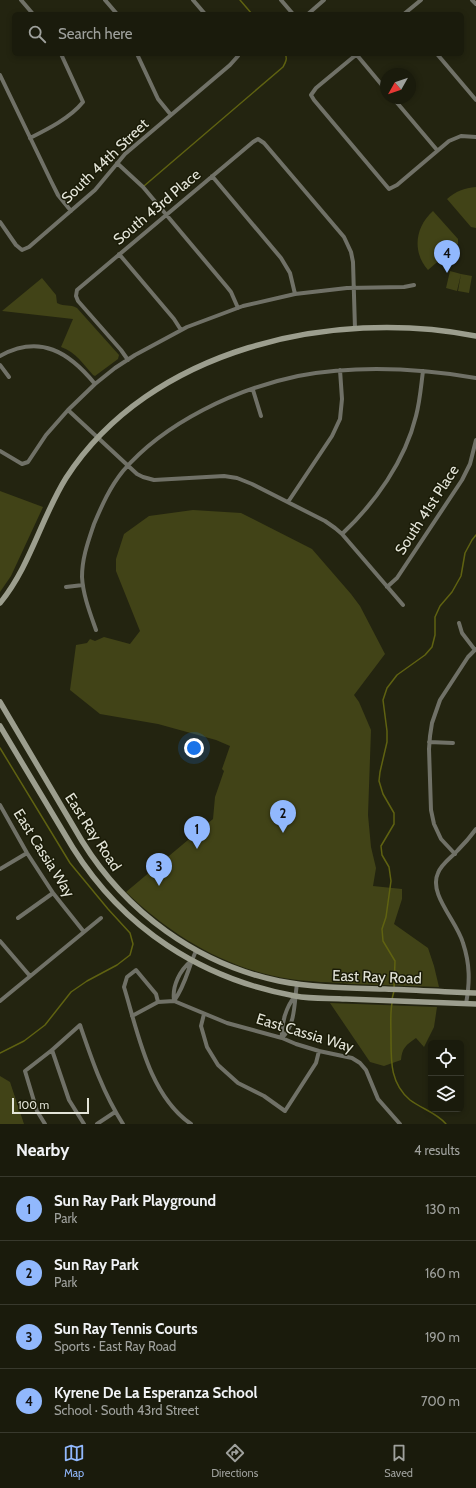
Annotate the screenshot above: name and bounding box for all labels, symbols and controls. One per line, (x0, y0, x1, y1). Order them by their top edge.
search box (12, 12, 464, 56)
icon: search (26, 23, 48, 45)
text: Search here (58, 25, 133, 43)
north arrow (380, 68, 416, 104)
street label: South 44th Street (58, 115, 152, 207)
street label: South 43rd Place (110, 165, 204, 249)
pin: 4 (434, 240, 460, 273)
street label: South 41st Place (391, 462, 463, 558)
your location (184, 738, 204, 758)
street label: East Ray Road (61, 790, 125, 874)
pin: 2 (270, 800, 296, 833)
street label: East Cassia Way (10, 805, 79, 901)
pin: 1 (184, 816, 210, 849)
pin: 3 (146, 853, 172, 886)
street label: East Ray Road (332, 966, 422, 988)
street label: East Cassia Way (254, 1010, 356, 1056)
map controls (428, 1040, 464, 1112)
button: locate (428, 1040, 464, 1076)
button: layers (428, 1076, 464, 1112)
scale bar (12, 1096, 89, 1115)
text: 100 m (18, 1098, 49, 1112)
text: Nearby (16, 1140, 69, 1160)
text: 4 results (414, 1142, 460, 1158)
text: Sun Ray Park Playground (54, 1192, 216, 1210)
text: 1 (27, 1201, 31, 1217)
text: 130 m (425, 1201, 460, 1217)
text: Park (54, 1210, 77, 1226)
text: Sun Ray Park (54, 1256, 139, 1274)
text: 2 (26, 1265, 32, 1281)
text: 160 m (425, 1265, 460, 1281)
text: Park (54, 1274, 77, 1290)
text: Sun Ray Tennis Courts (54, 1320, 198, 1338)
text: 3 (25, 1329, 33, 1345)
text: 190 m (425, 1329, 460, 1345)
text: Sports · East Ray Road (54, 1338, 176, 1354)
text: Kyrene De La Esperanza School (54, 1384, 257, 1402)
text: 4 (25, 1393, 33, 1409)
text: 700 m (421, 1393, 460, 1409)
text: School · South 43rd Street (54, 1402, 199, 1418)
tab: Map (63, 1442, 85, 1480)
tab: Directions (211, 1442, 258, 1480)
tab: Saved (384, 1442, 413, 1480)

